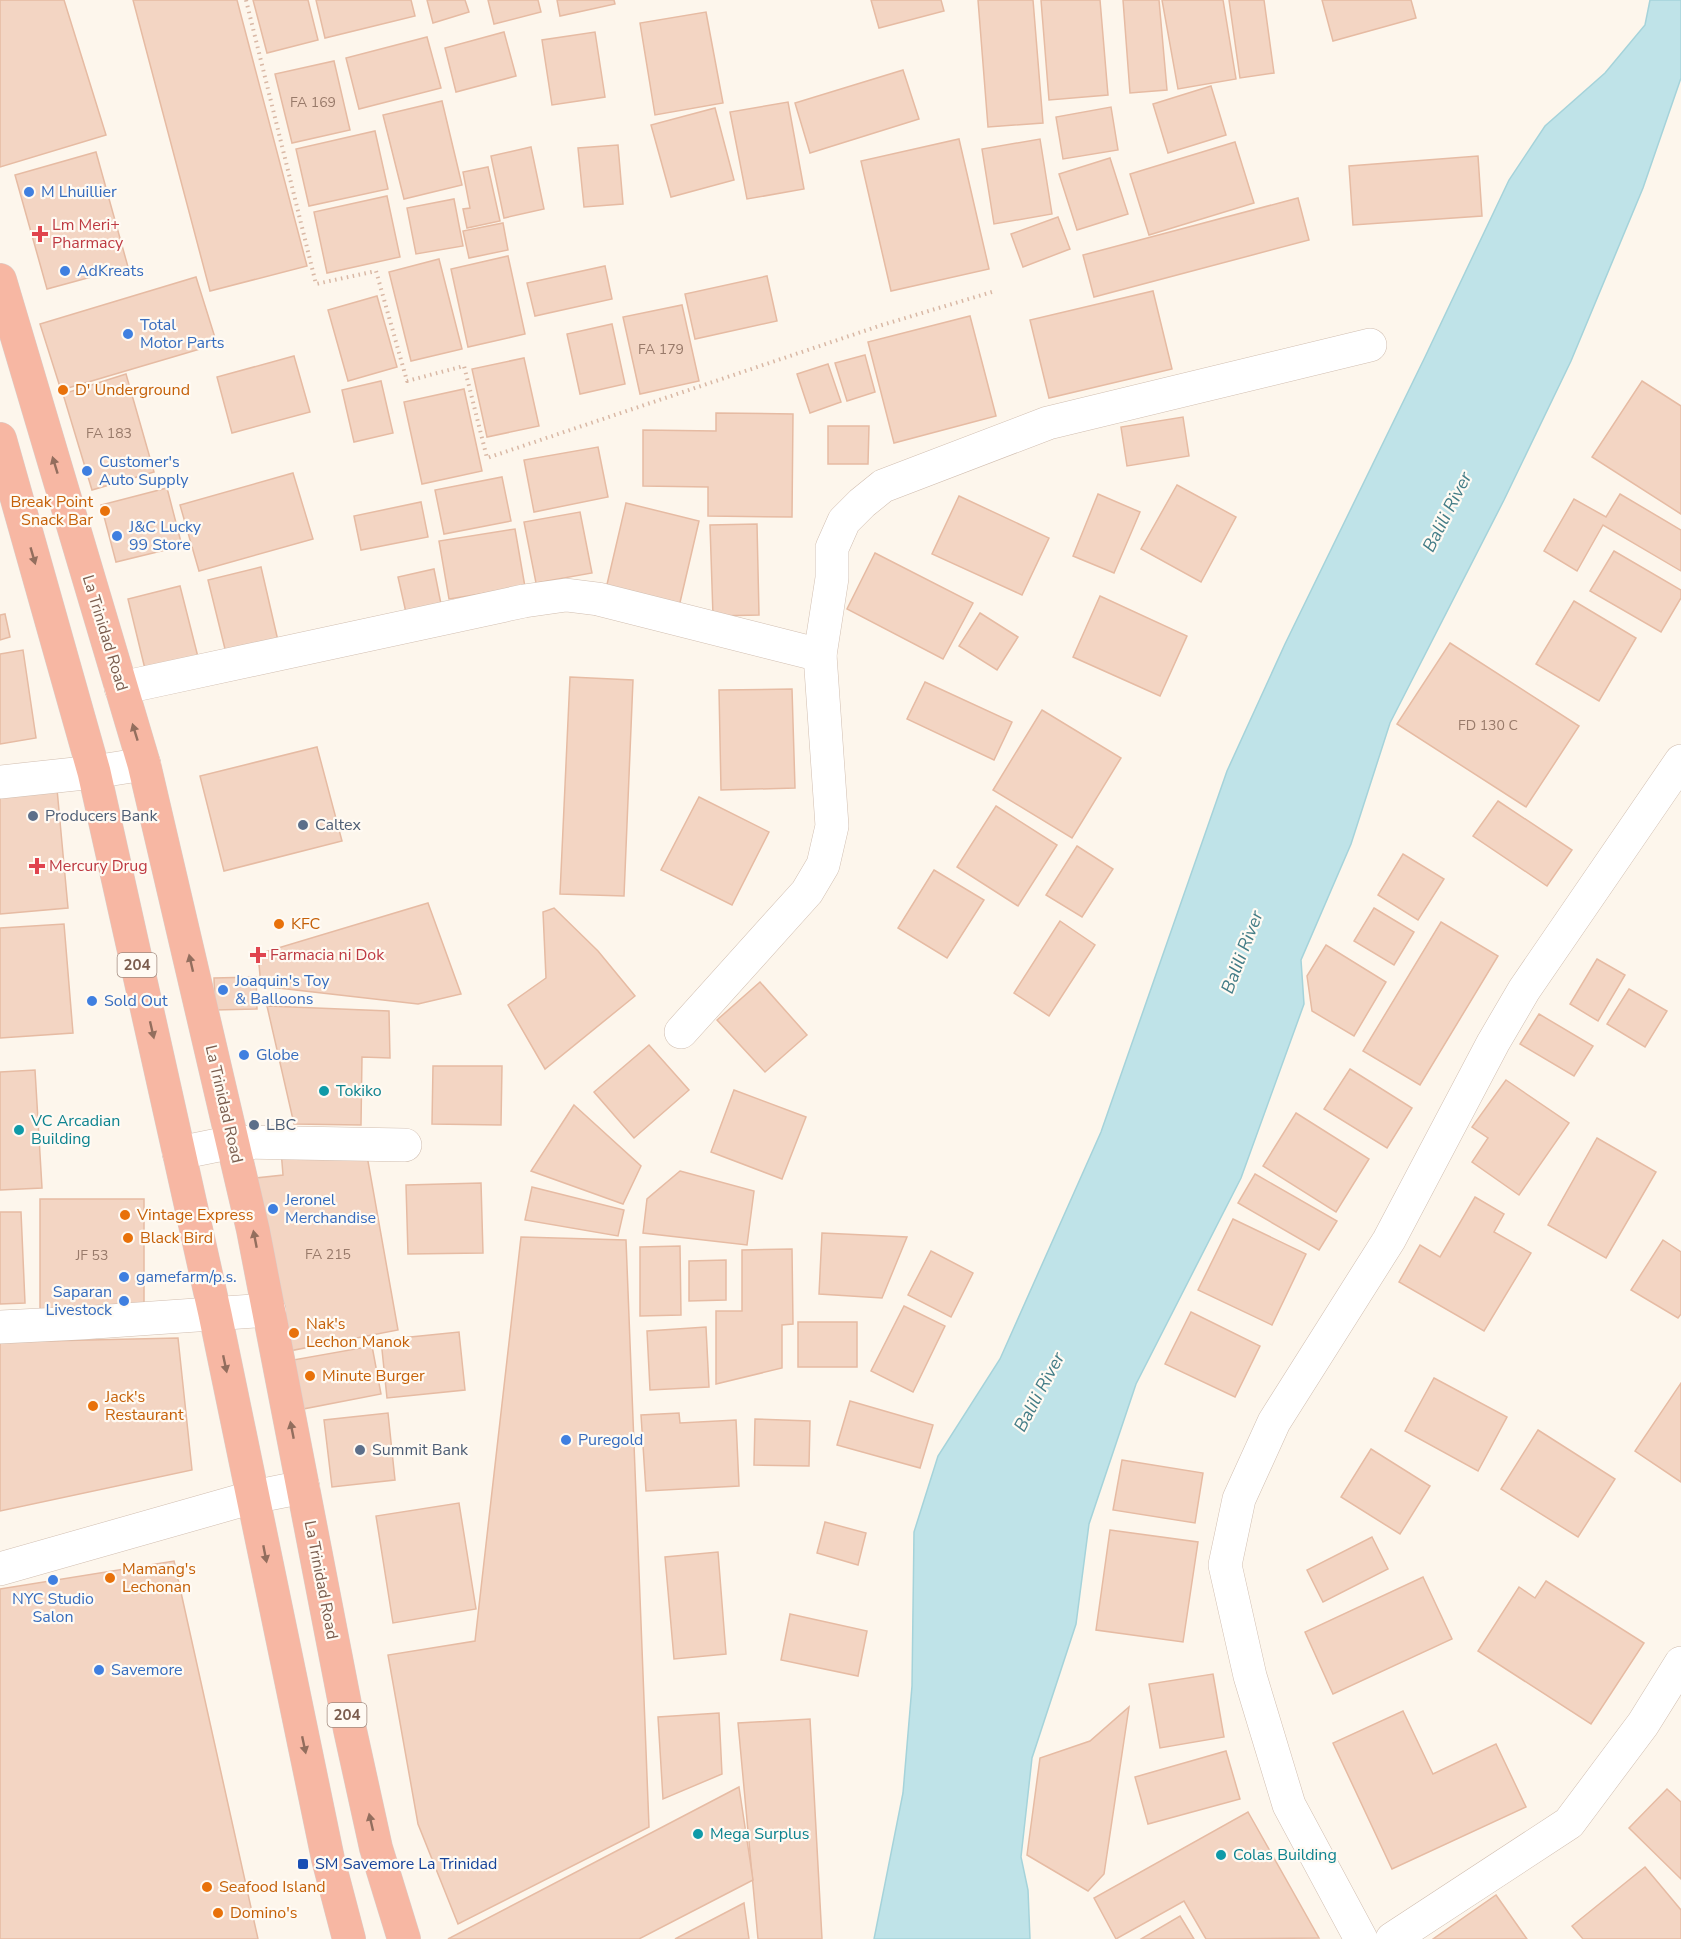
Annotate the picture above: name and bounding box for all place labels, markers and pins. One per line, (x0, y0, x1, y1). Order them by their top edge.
place label: M Lhuillier (41, 181, 117, 203)
marker: M Lhuillier (22, 185, 36, 199)
place label: Lm Meri+ Pharmacy (52, 214, 124, 254)
marker: Lm Meri+ Pharmacy (33, 227, 47, 241)
place label: AdKreats (77, 260, 144, 282)
marker: AdKreats (58, 264, 72, 278)
place label: Total Motor Parts (140, 314, 224, 354)
marker: Total Motor Parts (121, 327, 135, 341)
place label: D' Underground (75, 379, 190, 401)
marker: D' Underground (56, 383, 70, 397)
place label: Customer's Auto Supply (99, 451, 189, 491)
marker: Customer's Auto Supply (80, 464, 94, 478)
place label: Break Point Snack Bar (10, 491, 93, 531)
marker: Break Point Snack Bar (98, 504, 112, 518)
place label: J&C Lucky 99 Store (128, 516, 202, 556)
marker: J&C Lucky 99 Store (110, 529, 124, 543)
place label: Producers Bank (45, 805, 158, 827)
marker: Producers Bank (26, 809, 40, 823)
place label: Caltex (315, 814, 362, 836)
marker: Caltex (296, 818, 310, 832)
place label: Mercury Drug (49, 855, 148, 877)
marker: Mercury Drug (30, 859, 44, 873)
place label: KFC (291, 913, 321, 935)
marker: KFC (272, 917, 286, 931)
place label: Farmacia ni Dok (270, 944, 385, 966)
marker: Farmacia ni Dok (251, 948, 265, 962)
place label: Joaquin's Toy & Balloons (234, 970, 330, 1010)
marker: Joaquin's Toy & Balloons (216, 983, 230, 997)
place label: Sold Out (104, 990, 168, 1012)
marker: Sold Out (85, 994, 99, 1008)
place label: Globe (256, 1044, 299, 1066)
marker: Globe (237, 1048, 251, 1062)
place label: Tokiko (336, 1080, 382, 1102)
marker: Tokiko (317, 1084, 331, 1098)
place label: VC Arcadian Building (30, 1110, 120, 1150)
place label: LBC (266, 1114, 297, 1136)
marker: LBC (247, 1118, 261, 1132)
marker: VC Arcadian Building (12, 1123, 26, 1137)
place label: Jeronel Merchandise (284, 1189, 376, 1229)
marker: Jeronel Merchandise (266, 1202, 280, 1216)
place label: Vintage Express (136, 1204, 254, 1226)
marker: Vintage Express (118, 1208, 132, 1222)
place label: Black Bird (140, 1227, 213, 1249)
marker: Black Bird (121, 1231, 135, 1245)
place label: gamefarm/p.s. (136, 1266, 237, 1288)
marker: gamefarm/p.s. (117, 1270, 131, 1284)
place label: Saparan Livestock (46, 1281, 113, 1321)
marker: Saparan Livestock (117, 1294, 131, 1308)
place label: Nak's Lechon Manok (306, 1313, 411, 1353)
marker: Nak's Lechon Manok (287, 1326, 301, 1340)
place label: Minute Burger (322, 1365, 425, 1387)
marker: Minute Burger (303, 1369, 317, 1383)
place label: Jack's Restaurant (104, 1386, 184, 1426)
marker: Jack's Restaurant (86, 1399, 100, 1413)
place label: Puregold (578, 1429, 643, 1451)
marker: Puregold (559, 1433, 573, 1447)
place label: Summit Bank (372, 1439, 469, 1461)
marker: Summit Bank (353, 1443, 367, 1457)
place label: Mamang's Lechonan (122, 1558, 196, 1598)
marker: Mamang's Lechonan (103, 1571, 117, 1585)
marker: NYC Studio Salon (46, 1573, 60, 1587)
place label: NYC Studio Salon (12, 1588, 94, 1628)
place label: Savemore (111, 1659, 183, 1681)
marker: Savemore (92, 1663, 106, 1677)
place label: Mega Surplus (710, 1823, 809, 1845)
marker: Mega Surplus (691, 1827, 705, 1841)
place label: Colas Building (1233, 1844, 1337, 1866)
marker: Colas Building (1214, 1848, 1228, 1862)
place label: SM Savemore La Trinidad (315, 1853, 497, 1875)
marker: SM Savemore La Trinidad (296, 1857, 310, 1871)
place label: Seafood Island (219, 1876, 326, 1898)
marker: Seafood Island (200, 1880, 214, 1894)
place label: Domino's (230, 1902, 297, 1924)
marker: Domino's (211, 1906, 225, 1920)

